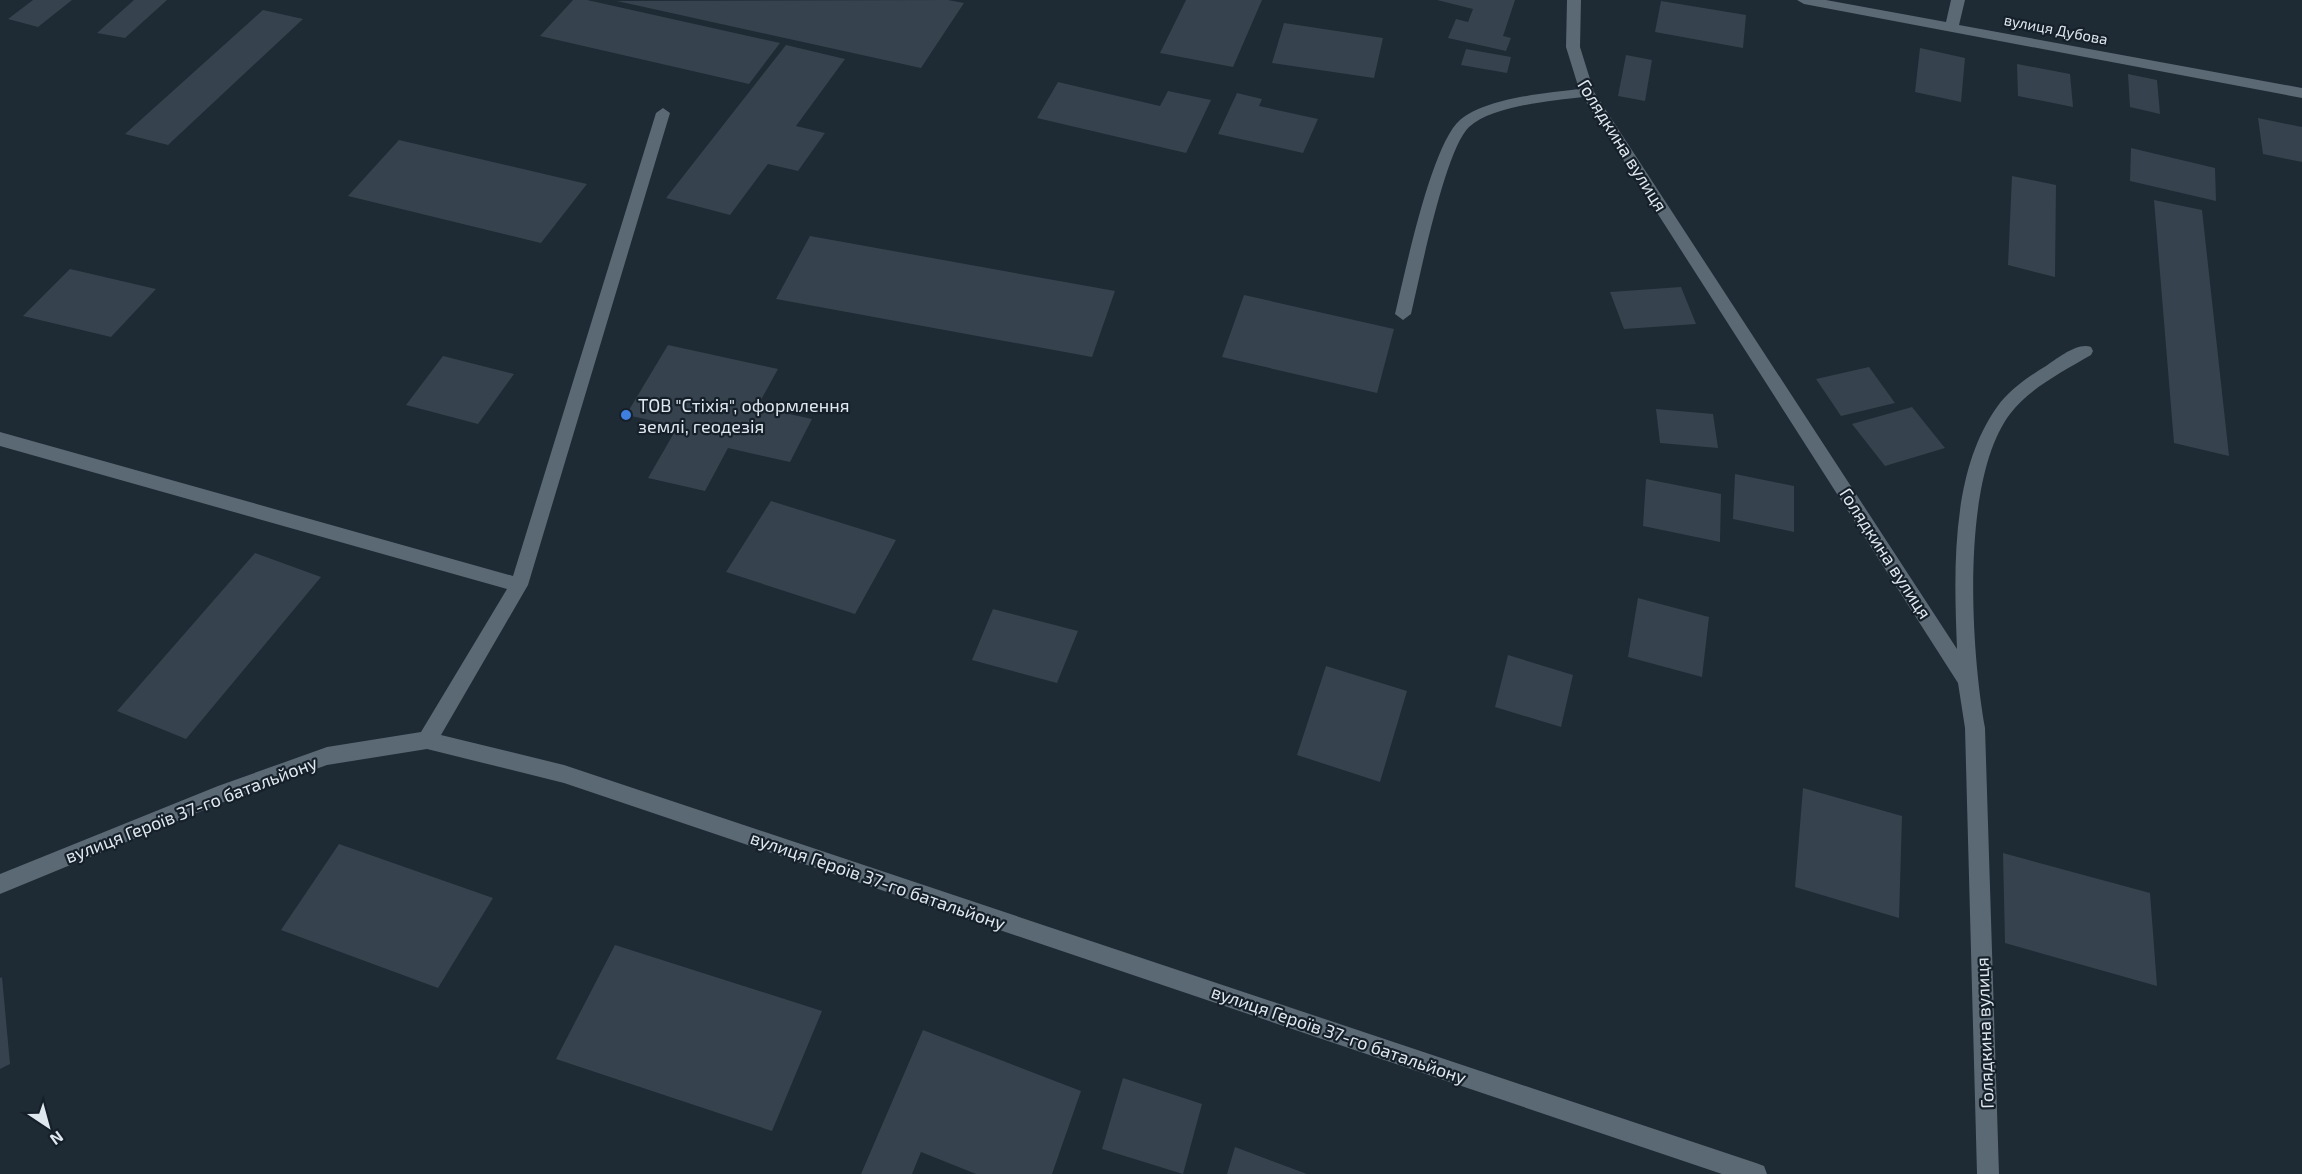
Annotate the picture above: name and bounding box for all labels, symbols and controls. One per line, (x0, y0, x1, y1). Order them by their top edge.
street label: вулиця Дубова (2002, 10, 2109, 49)
street label: Голядкина вулиця (1573, 75, 1673, 215)
place label: ТОВ "Стіхія", оформлення землі, геодезія (638, 394, 849, 437)
marker: ТОВ "Стіхія", оформлення землі, геодезія (619, 408, 633, 422)
street label: Голядкина вулиця (1835, 483, 1937, 623)
street label: вулиця Героїв 37-го батальйону (62, 751, 321, 867)
street label: вулиця Героїв 37-го батальйону (748, 826, 1009, 934)
street label: Голядкина вулиця (1970, 957, 1998, 1109)
street label: вулиця Героїв 37-го батальйону (1209, 980, 1470, 1088)
north arrow (18, 1096, 78, 1156)
text: N (47, 1127, 67, 1150)

